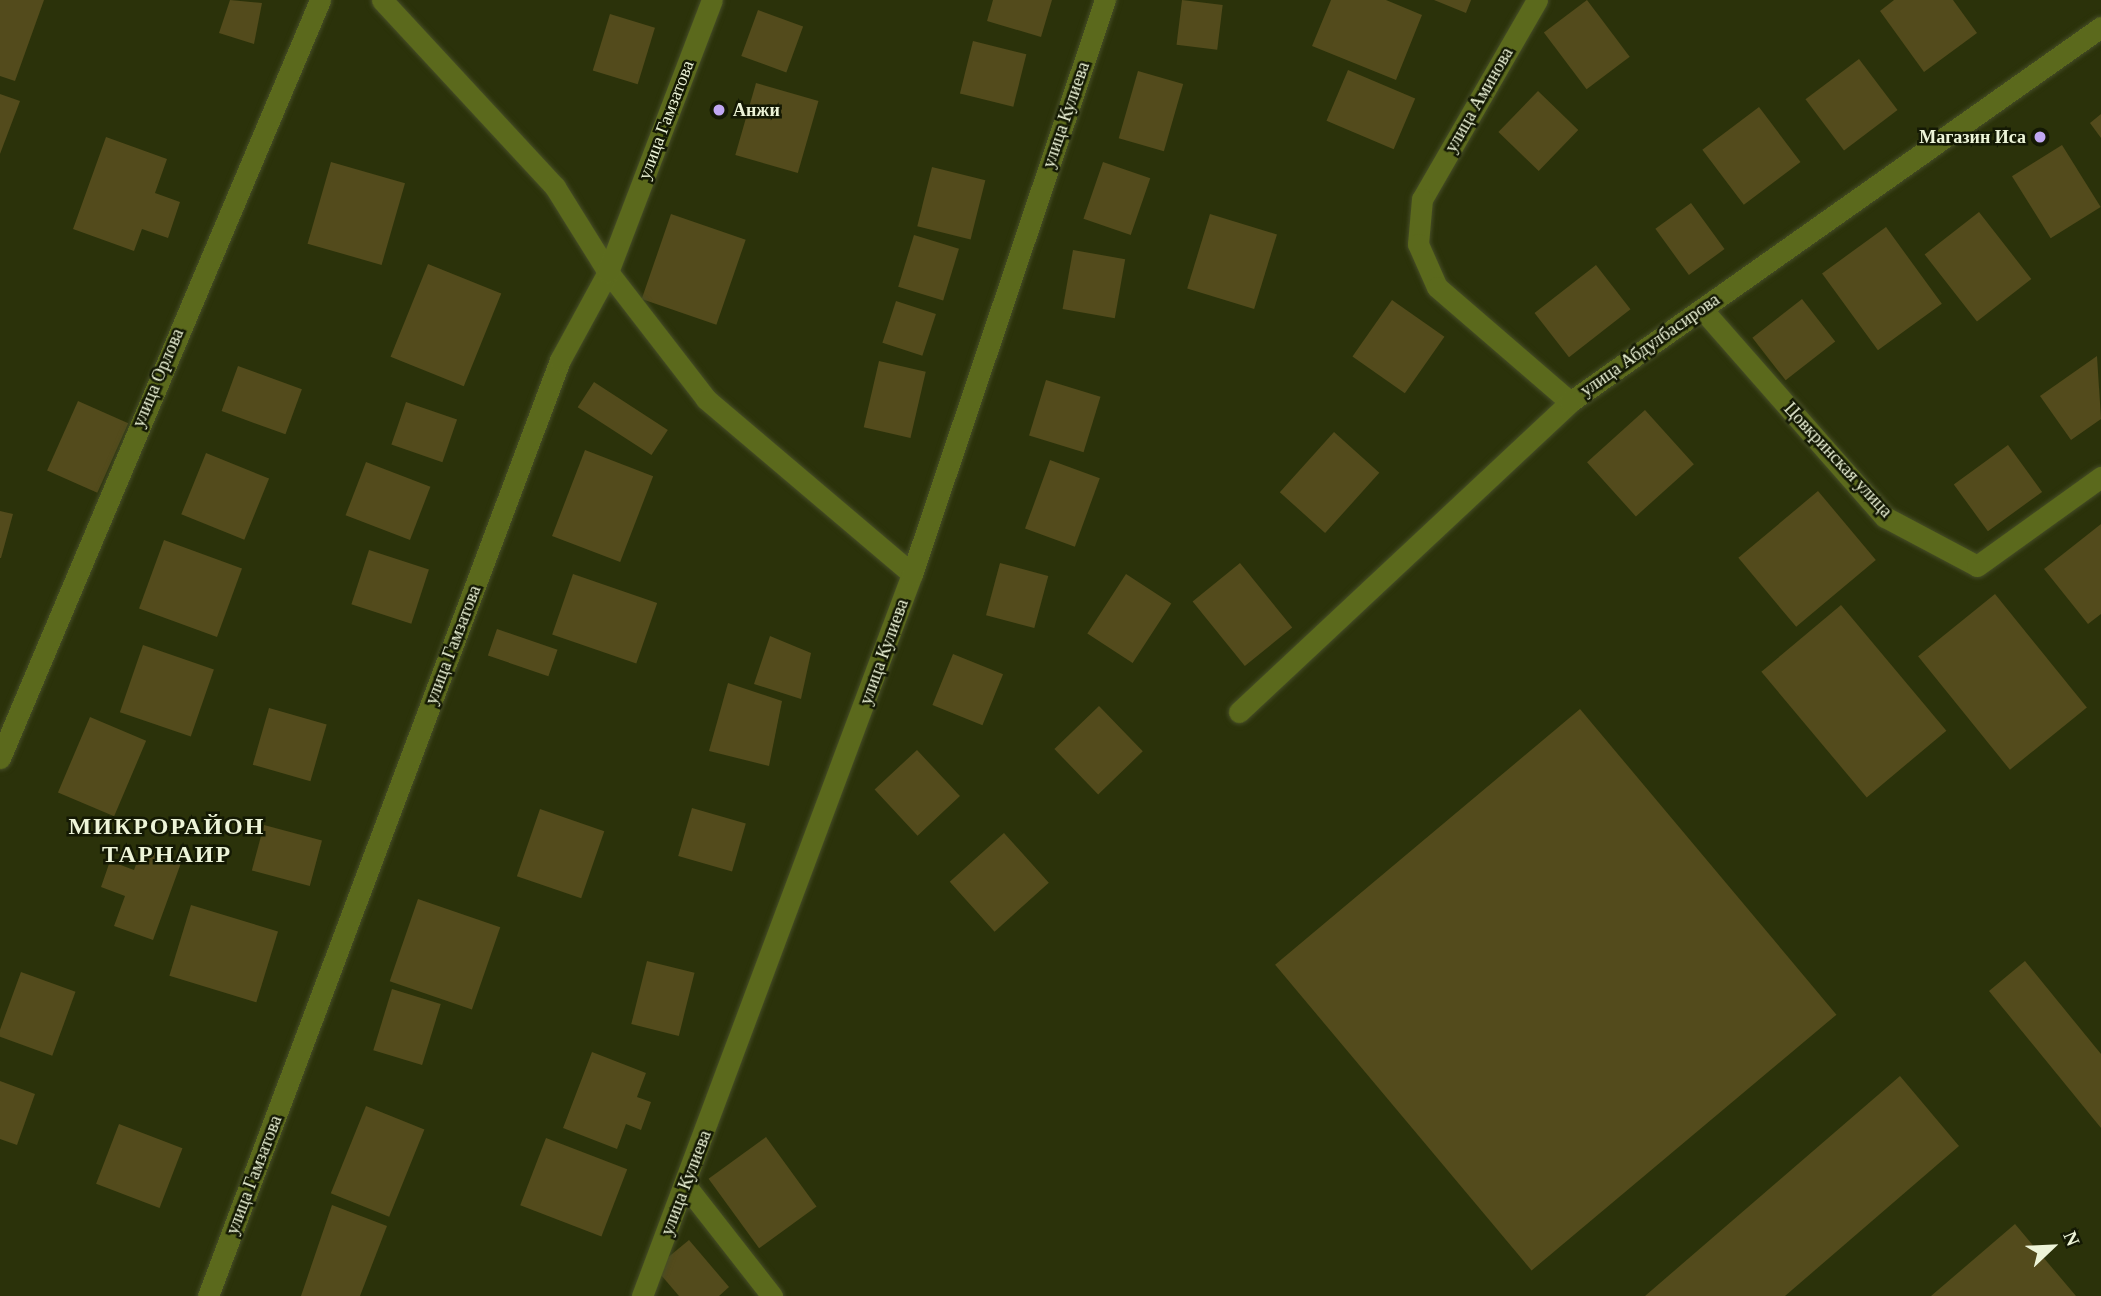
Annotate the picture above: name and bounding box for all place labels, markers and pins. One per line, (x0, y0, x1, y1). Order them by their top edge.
place label: Анжи (733, 99, 780, 121)
marker: Анжи (711, 102, 727, 118)
place label: Магазин Иса (1919, 126, 2026, 148)
marker: Магазин Иса (2032, 129, 2048, 145)

